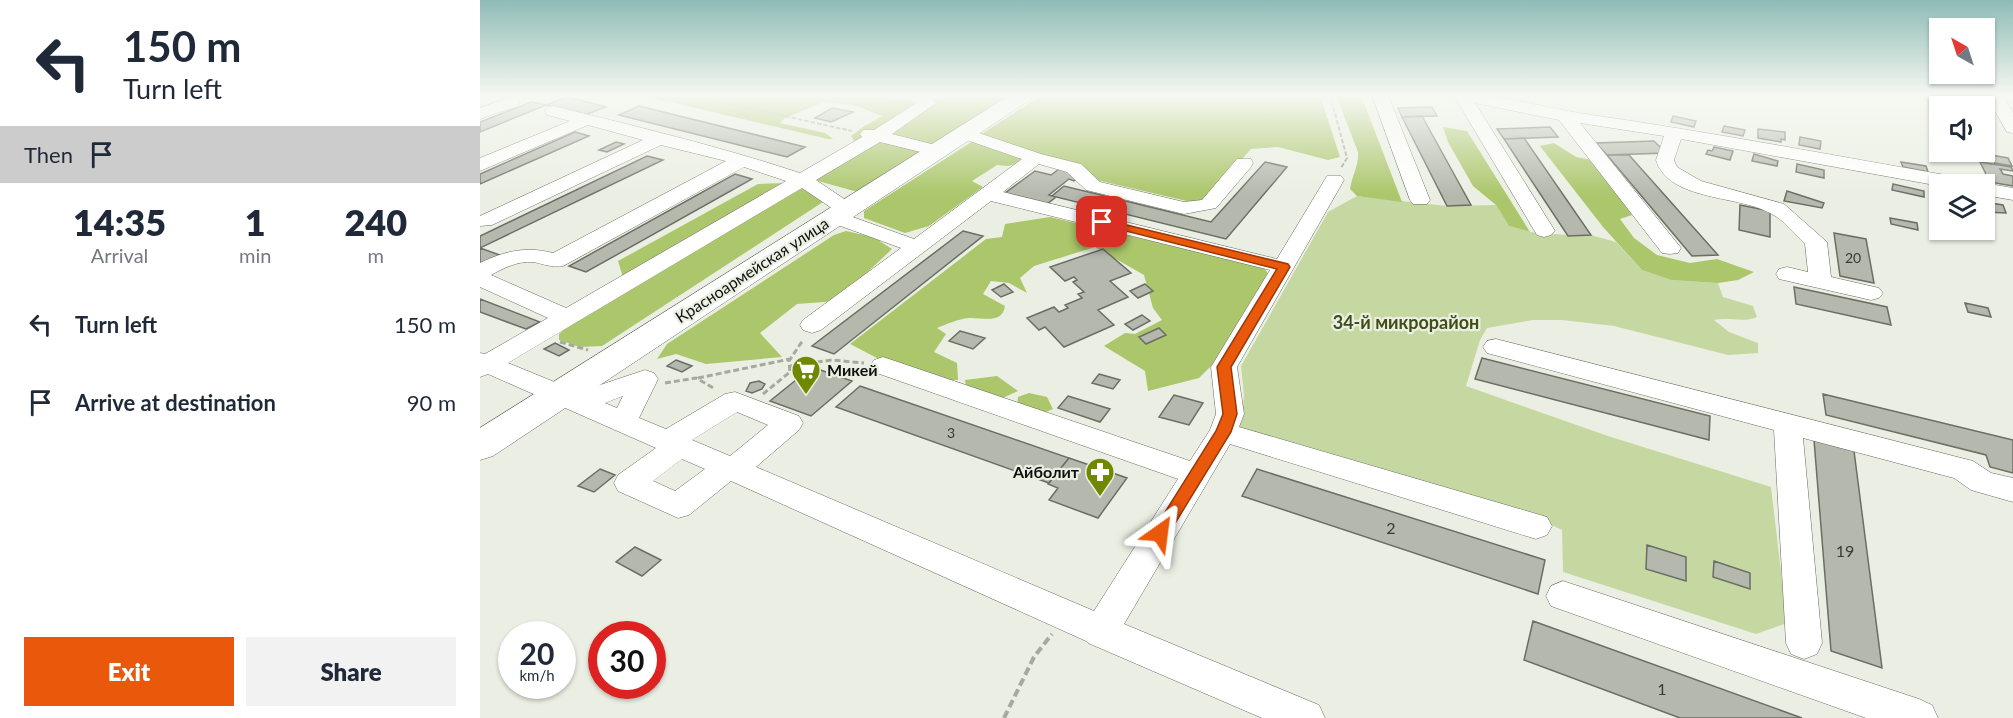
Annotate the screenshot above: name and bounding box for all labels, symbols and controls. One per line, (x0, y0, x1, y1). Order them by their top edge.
north arrow (1929, 18, 1995, 84)
map controls (1929, 18, 1995, 240)
text: 150 m (123, 21, 241, 71)
icon: left (24, 24, 102, 102)
text: Turn left (123, 72, 222, 105)
button: sound (1929, 96, 1995, 162)
icon: arrive (85, 138, 118, 171)
text: Then (24, 141, 73, 168)
button: layers (1929, 174, 1995, 240)
pin (1076, 196, 1127, 247)
text: 14:35 (73, 200, 166, 244)
text: 1 (245, 200, 266, 244)
text: 240 (344, 200, 407, 244)
icon: arrive (1085, 205, 1118, 238)
street label: Красноармейская улица (672, 213, 832, 326)
text: Arrival (91, 243, 148, 267)
text: min (239, 243, 271, 267)
text: m (367, 243, 384, 267)
house number: 20 (1845, 249, 1861, 266)
icon: left (24, 308, 57, 341)
text: Turn left (75, 311, 157, 338)
text: 150 m (394, 311, 456, 338)
district label: 34-й микрорайон (1333, 311, 1479, 333)
supermarket icon: Микей (790, 354, 822, 396)
place label: Микей (827, 360, 878, 379)
icon: arrive (24, 386, 57, 419)
text: Arrive at destination (75, 389, 276, 416)
text: 90 m (407, 389, 456, 416)
house number: 3 (947, 424, 955, 441)
pharmacy icon: Айболит (1084, 456, 1116, 498)
place label: Айболит (1012, 462, 1080, 481)
position arrow (1128, 501, 1192, 565)
house number: 2 (1386, 518, 1396, 537)
house number: 19 (1836, 541, 1854, 560)
speed limit sign: 30 (588, 621, 666, 699)
text: 20 (520, 635, 554, 671)
button: Exit (24, 637, 234, 706)
button: Share (246, 637, 456, 706)
text: km/h (519, 666, 555, 684)
house number: 1 (1657, 679, 1667, 698)

